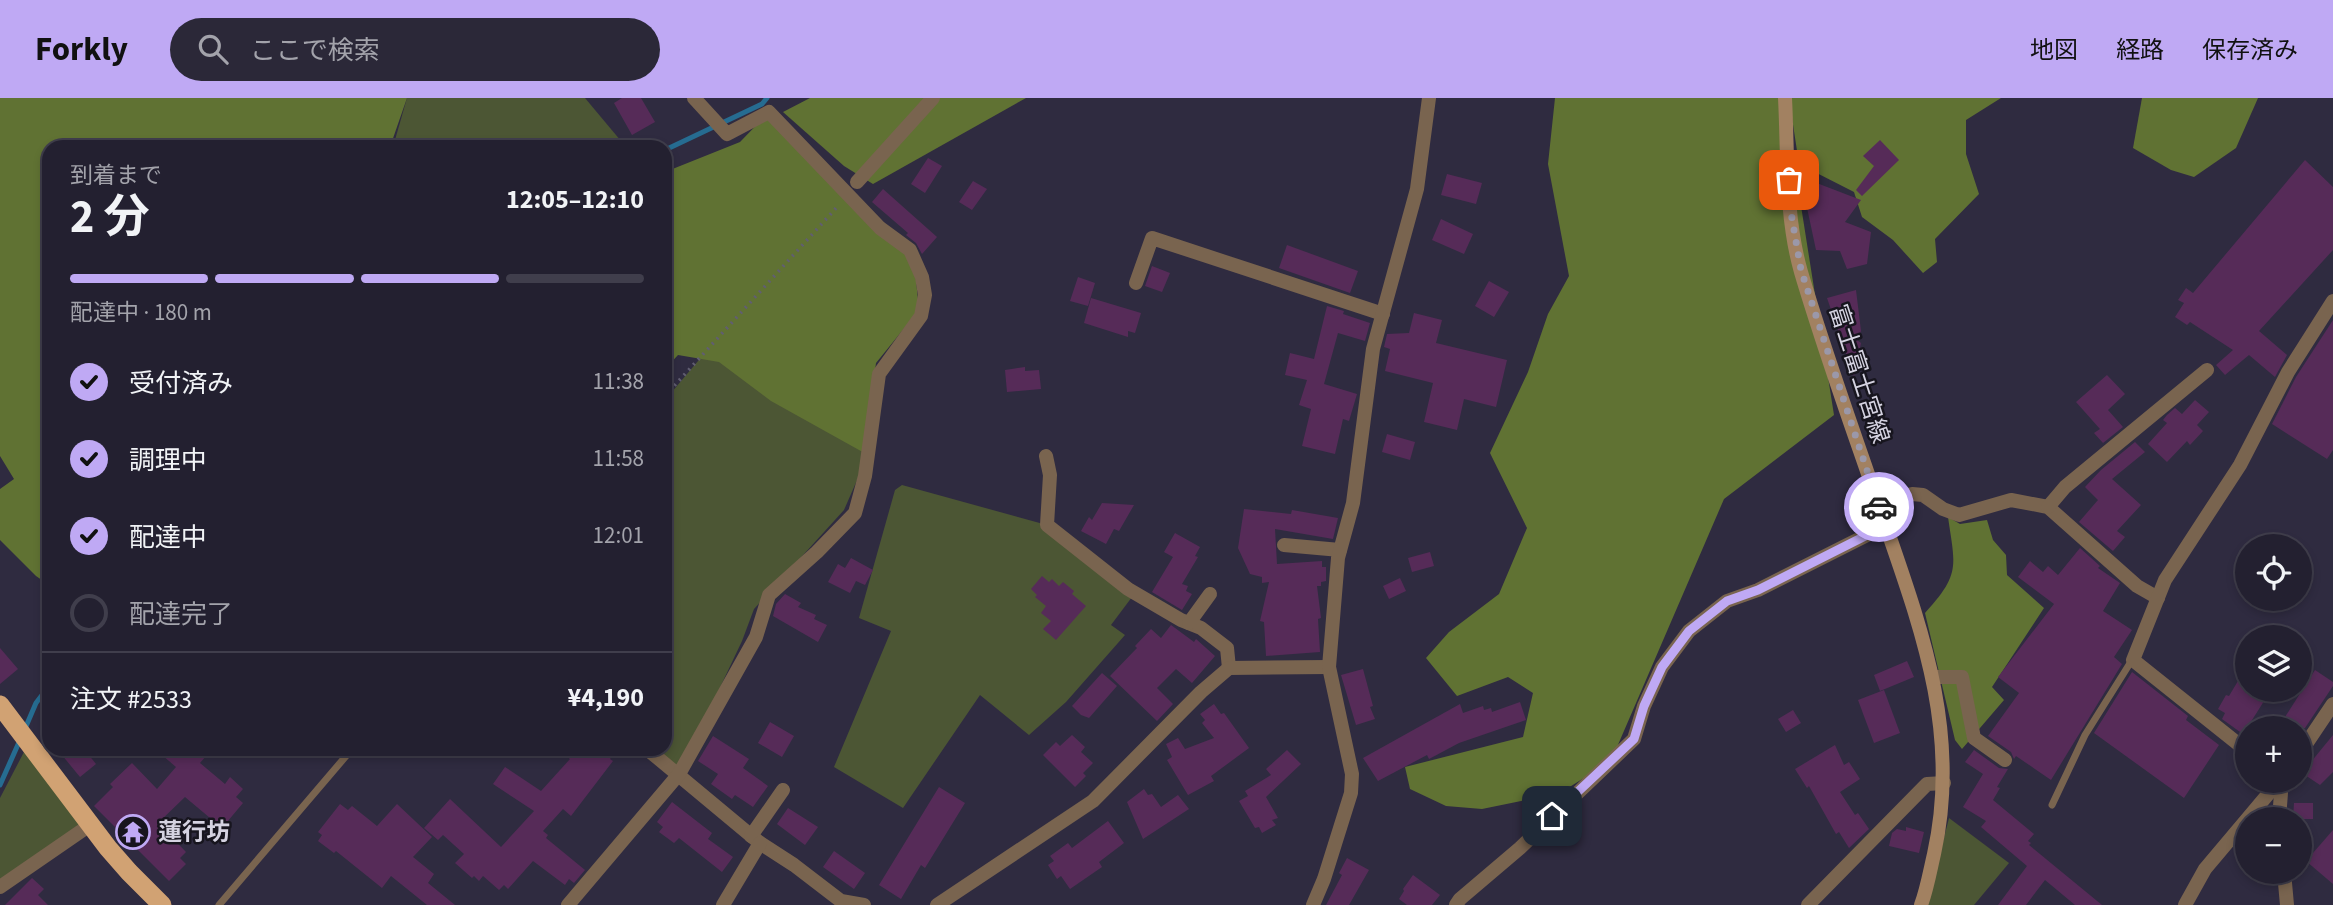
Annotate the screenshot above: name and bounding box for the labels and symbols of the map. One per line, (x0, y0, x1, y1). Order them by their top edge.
pin (1759, 150, 1819, 210)
street label: 富士富士宮線 (1820, 300, 1898, 448)
courier (1844, 472, 1914, 542)
pin (1522, 786, 1582, 846)
temple icon: 蓮行坊 (114, 813, 152, 851)
place label: 蓮行坊 (158, 815, 230, 850)

